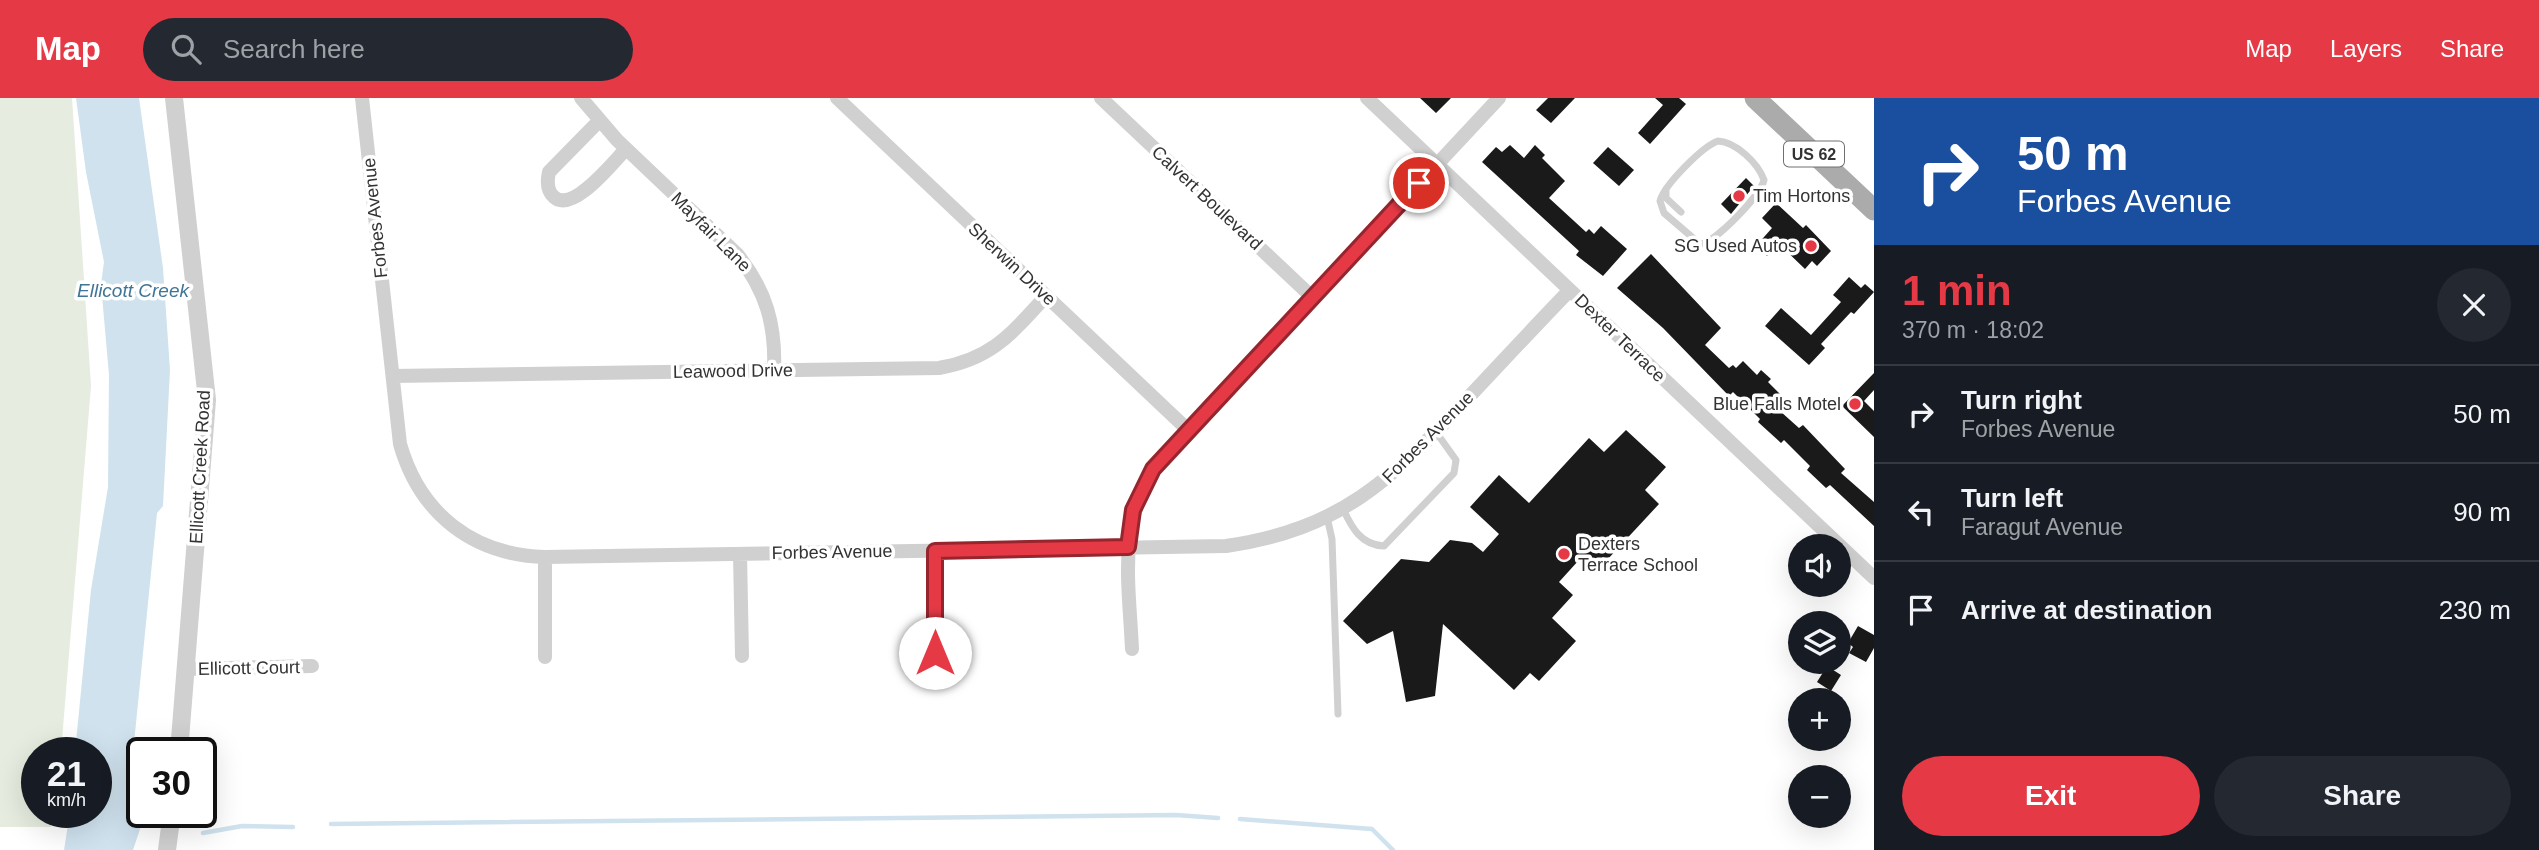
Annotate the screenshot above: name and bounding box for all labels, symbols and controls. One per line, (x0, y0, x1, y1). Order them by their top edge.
search box (143, 18, 633, 81)
text: Map (35, 30, 101, 67)
icon: search (167, 30, 205, 68)
text: Search here (223, 34, 365, 64)
text: Map (2245, 35, 2292, 62)
text: Layers (2330, 35, 2402, 62)
text: Share (2440, 35, 2504, 62)
icon: right (1902, 126, 1993, 217)
text: 50 m (2017, 126, 2129, 180)
street label: Calvert Boulevard (1148, 142, 1266, 254)
road number: US 62 (1784, 142, 1844, 166)
pin (1389, 153, 1449, 213)
street label: Forbes Avenue (359, 157, 391, 279)
icon: arrive (1400, 164, 1438, 202)
text: Forbes Avenue (2017, 183, 2232, 219)
place label: Tim Hortons (1753, 186, 1850, 206)
street label: Mayfair Lane (667, 188, 755, 276)
marker: Tim Hortons (1731, 188, 1747, 204)
street label: Sherwin Drive (964, 218, 1060, 310)
place label: SG Used Autos (1674, 236, 1797, 256)
marker: SG Used Autos (1803, 238, 1819, 254)
text: 1 min (1902, 267, 2012, 314)
button: close (2437, 268, 2511, 342)
water label: Ellicott Creek (77, 280, 190, 301)
street label: Dexter Terrace (1571, 290, 1669, 386)
text: 370 m · 18:02 (1902, 317, 2044, 343)
street label: Leawood Drive (673, 360, 793, 382)
text: Turn right (1961, 385, 2082, 415)
street label: Forbes Avenue (1378, 387, 1478, 487)
street label: Ellicott Creek Road (186, 390, 214, 544)
place label: Blue Falls Motel (1713, 394, 1841, 414)
icon: right (1902, 395, 1940, 433)
marker: Blue Falls Motel (1847, 396, 1863, 412)
text: 50 m (2453, 399, 2511, 429)
text: Forbes Avenue (1961, 416, 2115, 442)
text: Turn left (1961, 483, 2063, 513)
icon: left (1902, 493, 1940, 531)
text: 90 m (2453, 497, 2511, 527)
text: Faragut Avenue (1961, 514, 2123, 540)
place label: Dexters Terrace School (1578, 534, 1698, 575)
map controls (1788, 534, 1851, 828)
button: sound (1788, 534, 1851, 597)
street label: Forbes Avenue (771, 541, 893, 563)
marker: Dexters Terrace School (1556, 546, 1572, 562)
icon: arrive (1902, 591, 1940, 629)
text: Arrive at destination (1961, 595, 2212, 625)
text: 230 m (2439, 595, 2511, 625)
button: layers (1788, 611, 1851, 674)
position arrow (898, 616, 972, 690)
street label: Ellicott Court (198, 657, 300, 679)
button: + (1788, 688, 1851, 751)
speed limit sign: 30 (126, 737, 217, 828)
text: 21 (47, 754, 86, 793)
button: Exit (1902, 756, 2200, 836)
button: Share (2214, 756, 2511, 836)
button: − (1788, 765, 1851, 828)
text: km/h (47, 790, 86, 810)

